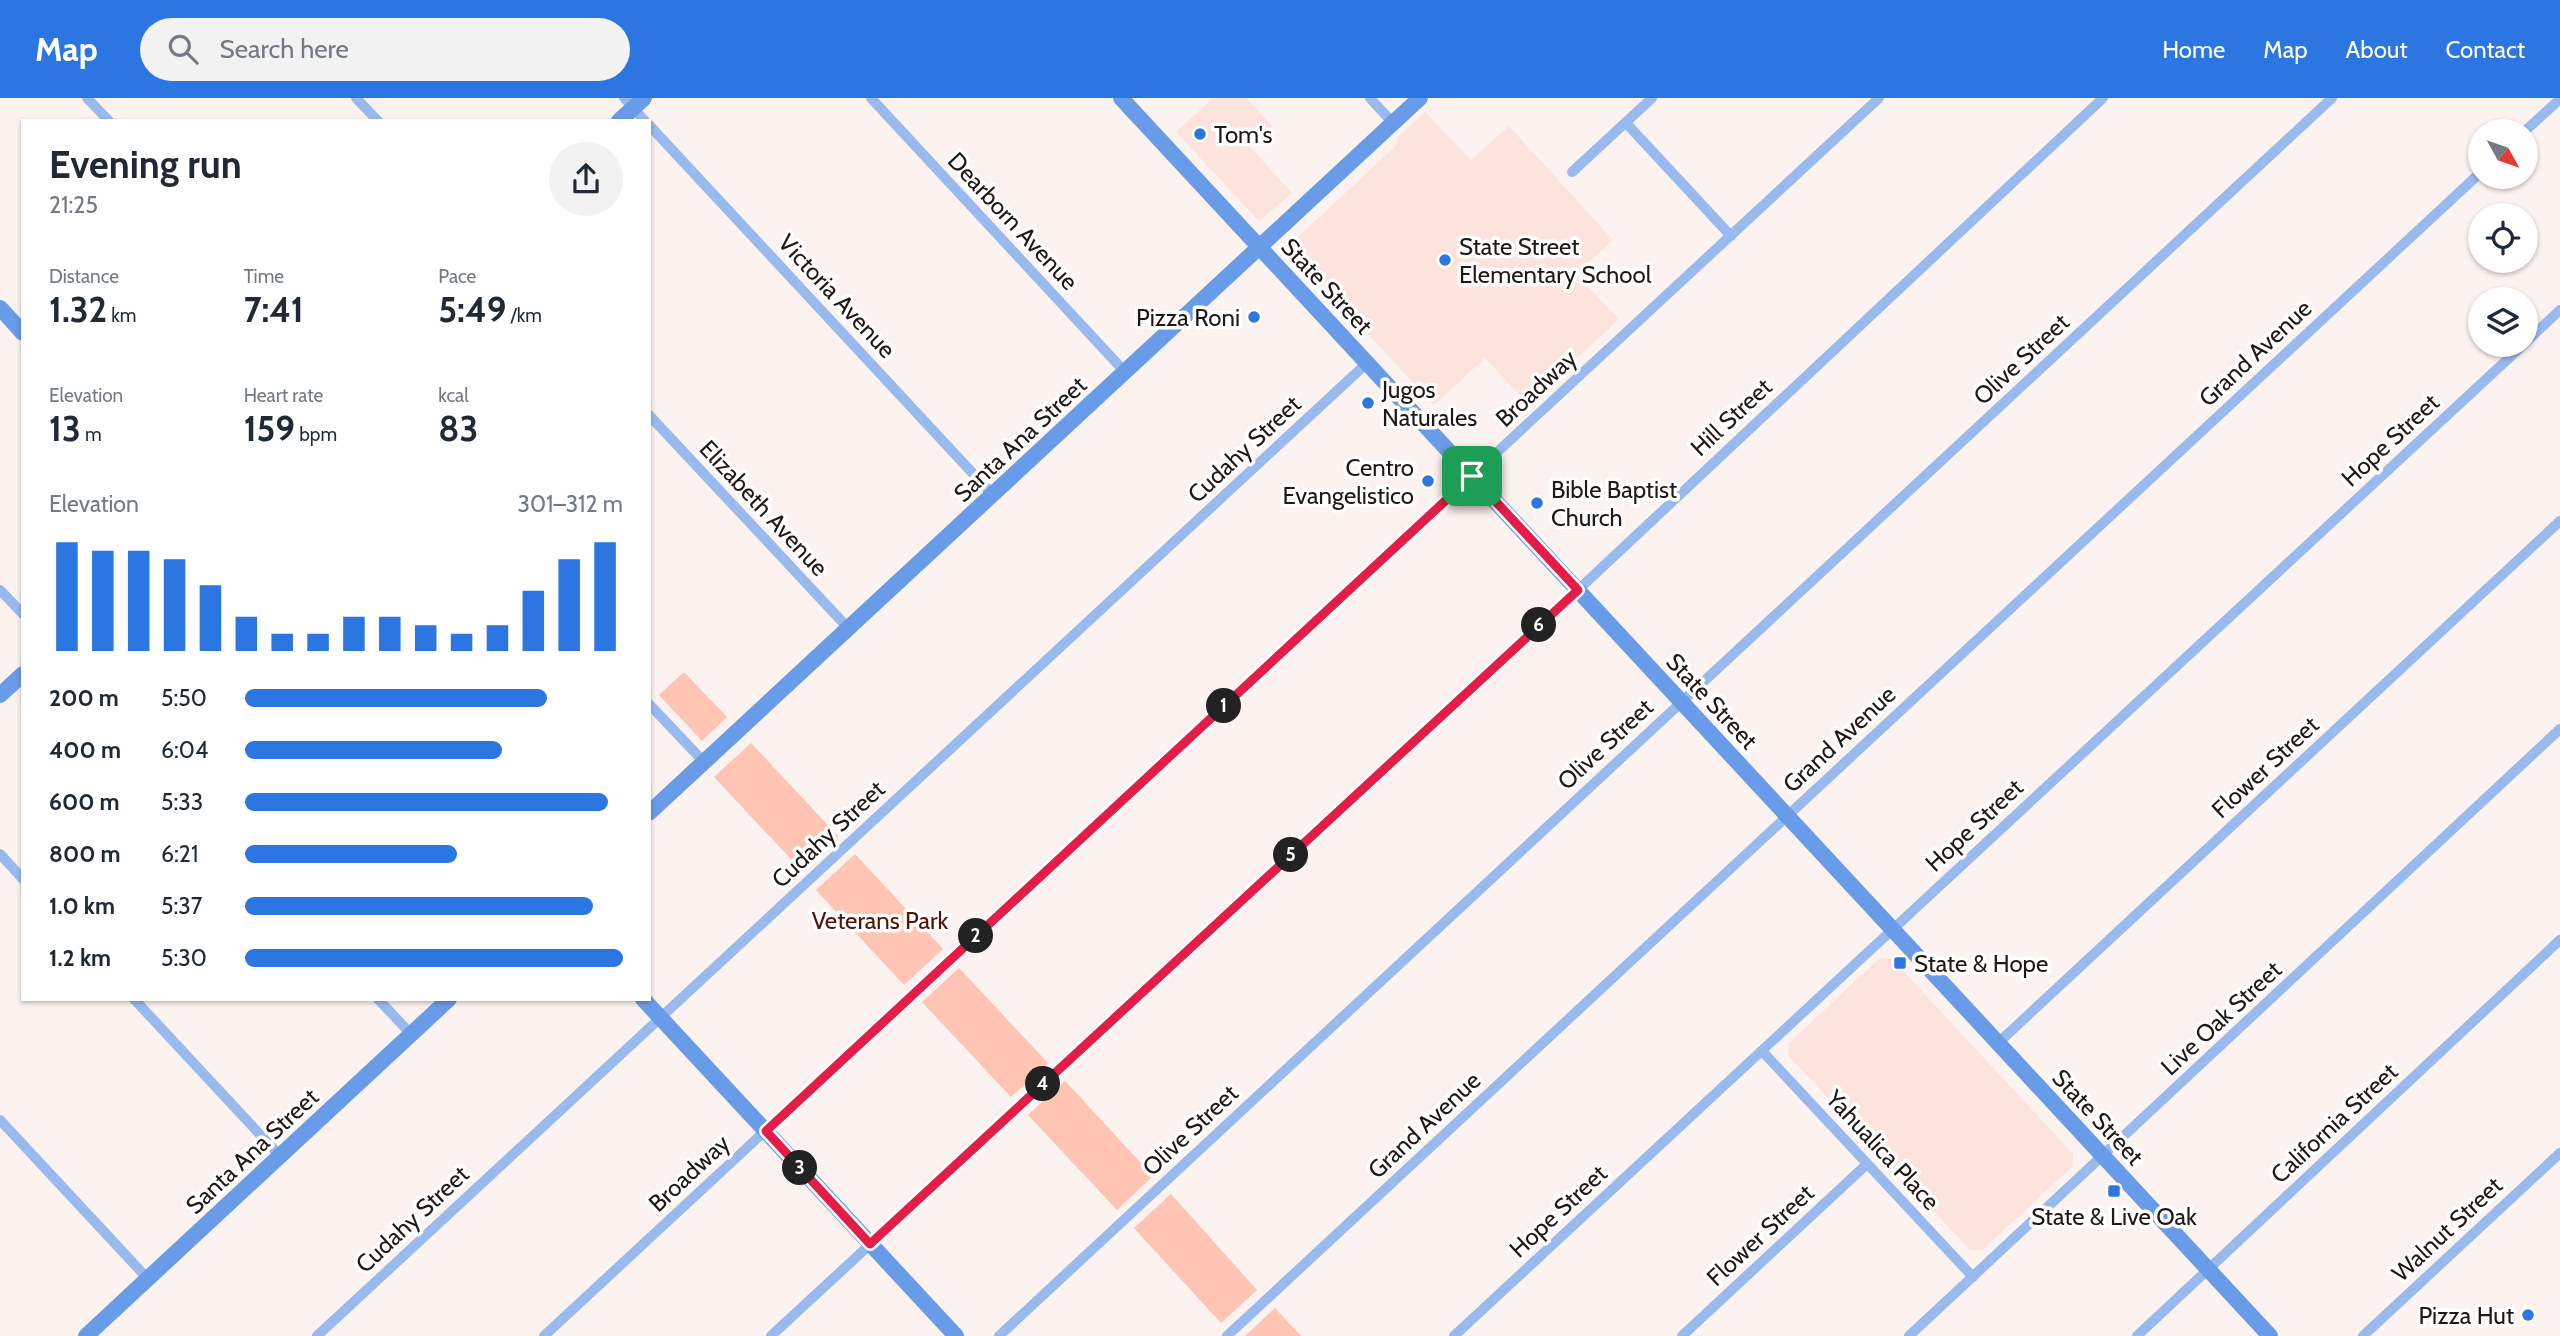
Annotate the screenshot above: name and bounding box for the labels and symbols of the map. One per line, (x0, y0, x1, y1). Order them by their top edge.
north arrow (2468, 119, 2538, 189)
place label: Tom's (1214, 120, 1273, 149)
marker: Tom's (1192, 126, 1208, 142)
street label: Dearborn Avenue (942, 146, 1084, 296)
street label: Victoria Avenue (772, 228, 902, 364)
street label: State Street (1275, 232, 1379, 340)
place label: State Street Elementary School (1459, 232, 1652, 289)
marker: State Street Elementary School (1437, 252, 1453, 268)
street label: Grand Avenue (2193, 294, 2317, 412)
place label: Pizza Roni (1136, 303, 1240, 332)
street label: Olive Street (1967, 307, 2075, 411)
marker: Pizza Roni (1246, 309, 1262, 325)
street label: Broadway (1490, 343, 1582, 433)
street label: Santa Ana Street (948, 370, 1092, 508)
street label: Hill Street (1684, 372, 1778, 462)
place label: Jugos Naturales (1381, 375, 1477, 432)
street label: Hope Street (2335, 388, 2445, 492)
street label: Cudahy Street (1182, 389, 1306, 509)
marker: Jugos Naturales (1360, 395, 1376, 411)
street label: Elizabeth Avenue (694, 434, 834, 582)
pin (1442, 446, 1502, 506)
place label: Centro Evangelistico (1282, 453, 1414, 510)
marker: Centro Evangelistico (1420, 473, 1436, 489)
place label: Bible Baptist Church (1551, 475, 1677, 532)
marker: Bible Baptist Church (1529, 495, 1545, 511)
pin: 6 (1522, 608, 1556, 642)
street label: State Street (1660, 647, 1764, 755)
street label: Grand Avenue (1777, 680, 1901, 798)
pin: 1 (1206, 688, 1242, 724)
street label: Olive Street (1551, 692, 1659, 796)
street label: Flower Street (2206, 710, 2324, 824)
street label: Hope Street (1919, 773, 2029, 877)
street label: Cudahy Street (766, 774, 890, 894)
pin: 5 (1274, 838, 1308, 872)
park label: Veterans Park (812, 906, 949, 935)
pin: 2 (958, 918, 993, 954)
place label: State & Hope (1914, 949, 2048, 978)
marker: State & Hope (1892, 955, 1908, 971)
street label: Live Oak Street (2155, 955, 2287, 1081)
street label: California Street (2265, 1057, 2403, 1189)
street label: State Street (2046, 1063, 2150, 1171)
pin: 4 (1026, 1066, 1060, 1102)
street label: Grand Avenue (1362, 1066, 1486, 1184)
street label: Olive Street (1136, 1078, 1244, 1182)
street label: Santa Ana Street (180, 1082, 324, 1220)
street label: Yahualica Place (1820, 1083, 1946, 1216)
street label: Broadway (643, 1128, 735, 1218)
pin: 3 (782, 1150, 818, 1186)
street label: Cudahy Street (350, 1159, 474, 1279)
street label: Hope Street (1503, 1159, 1613, 1263)
street label: Walnut Street (2386, 1171, 2508, 1287)
street label: Flower Street (1701, 1178, 1819, 1292)
marker: State & Live Oak (2106, 1183, 2122, 1199)
place label: State & Live Oak (2031, 1202, 2197, 1231)
place label: Pizza Hut (2418, 1301, 2514, 1330)
marker: Pizza Hut (2520, 1307, 2536, 1323)

